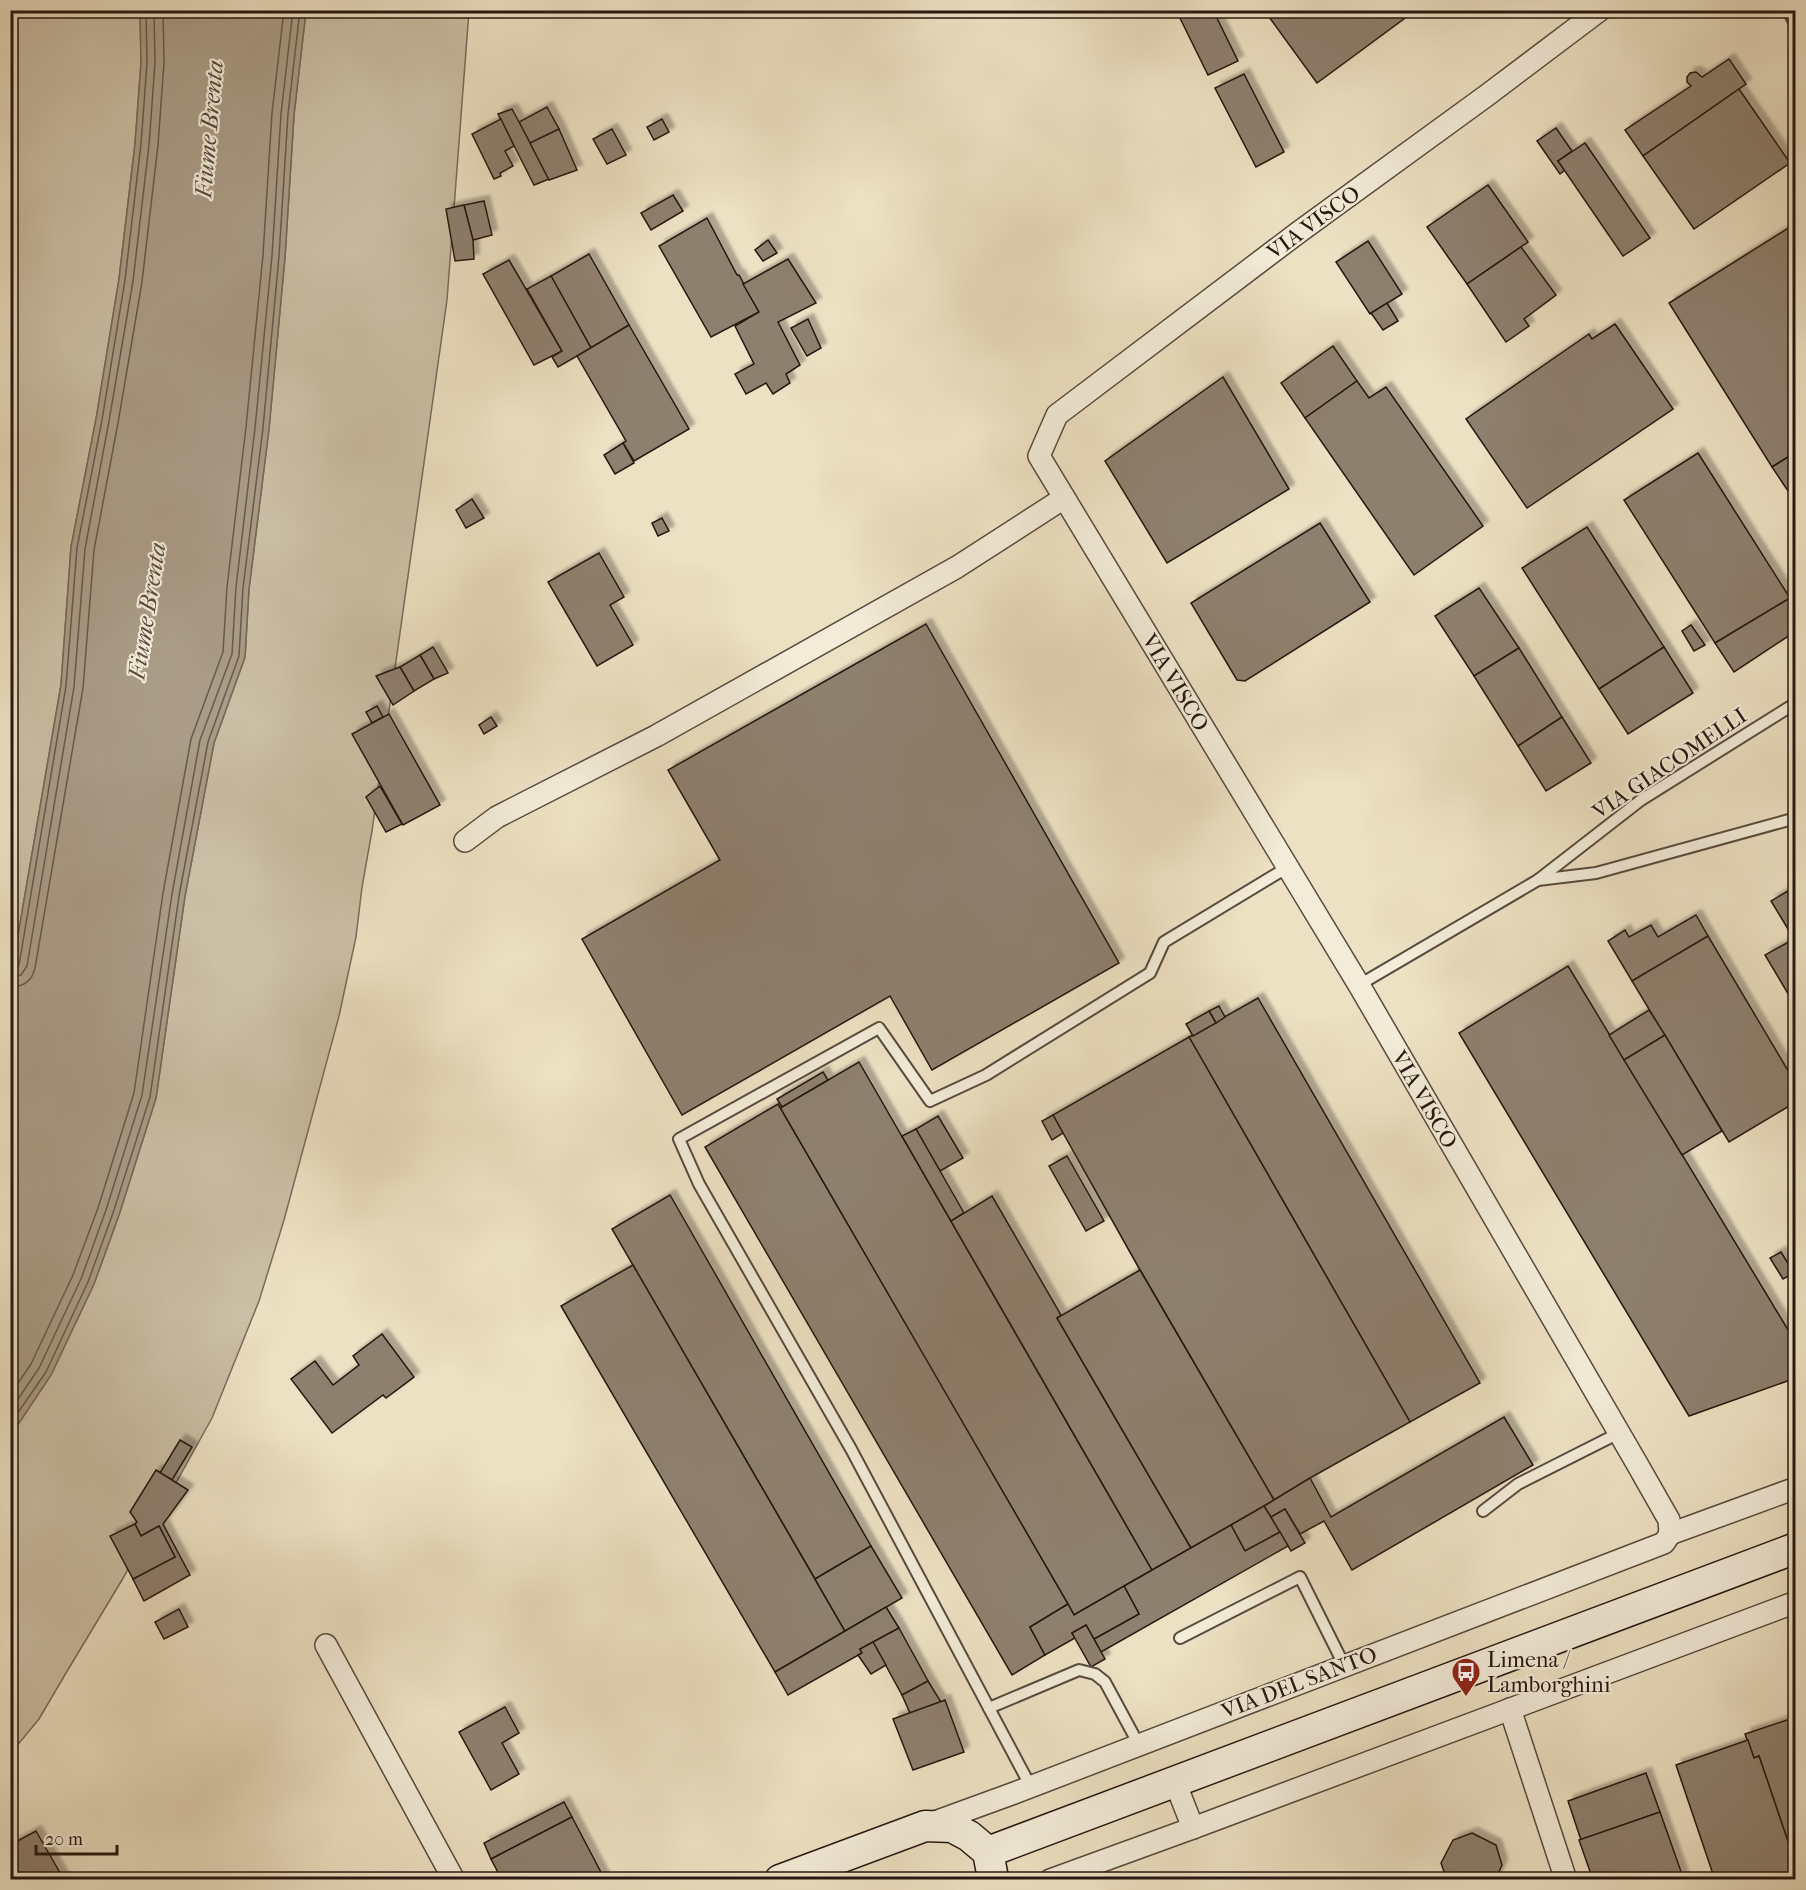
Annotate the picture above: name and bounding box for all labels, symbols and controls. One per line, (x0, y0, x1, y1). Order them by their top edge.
water label: Fiume Brenta (189, 59, 229, 200)
street label: VIA VISCO (1261, 180, 1365, 266)
water label: Fiume Brenta (122, 541, 172, 682)
street label: VIA VISCO (1136, 628, 1214, 736)
street label: VIA GIACOMELLI (1587, 702, 1752, 826)
street label: VIA VISCO (1385, 1045, 1463, 1153)
street label: VIA DEL SANTO (1217, 1641, 1381, 1725)
place label: Limena / Lamborghini (1487, 1647, 1611, 1698)
bus stop icon: Limena / Lamborghini (1450, 1656, 1482, 1698)
scale bar (36, 1818, 117, 1856)
text: 20 m (45, 1829, 83, 1850)

